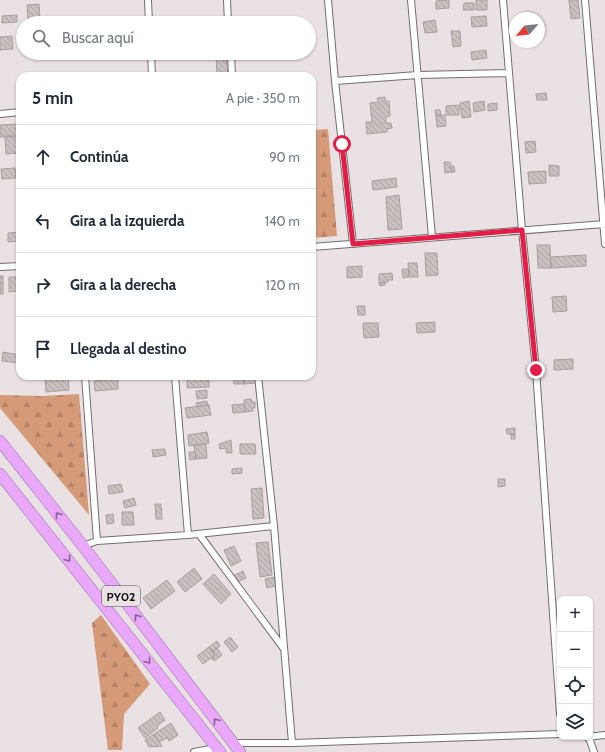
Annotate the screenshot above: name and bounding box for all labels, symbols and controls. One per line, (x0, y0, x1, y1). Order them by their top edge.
north arrow (509, 12, 545, 48)
search box (16, 16, 316, 60)
icon: search (30, 27, 52, 49)
text: Buscar aquí (62, 29, 134, 47)
text: 5 min (32, 88, 73, 108)
text: A pie · 350 m (226, 90, 300, 106)
route start (333, 135, 351, 153)
icon: ahead (32, 146, 54, 168)
text: Continúa (70, 148, 128, 166)
text: 90 m (269, 149, 300, 165)
icon: left (32, 210, 54, 232)
text: Gira a la izquierda (70, 212, 184, 230)
text: 140 m (265, 213, 300, 229)
icon: right (32, 274, 54, 296)
text: Gira a la derecha (70, 276, 176, 294)
text: 120 m (266, 277, 300, 293)
icon: arrive (32, 338, 54, 360)
text: Llegada al destino (70, 340, 186, 358)
route end (527, 361, 545, 379)
one-way arrow (56, 512, 63, 519)
one-way arrow (63, 555, 70, 562)
road number: PY02 (102, 586, 140, 606)
map controls (557, 596, 593, 740)
button: + (557, 596, 593, 632)
one-way arrow (135, 615, 142, 622)
button: − (557, 632, 593, 668)
one-way arrow (143, 657, 150, 664)
button: locate (557, 668, 593, 704)
button: layers (557, 704, 593, 740)
one-way arrow (214, 718, 221, 725)

